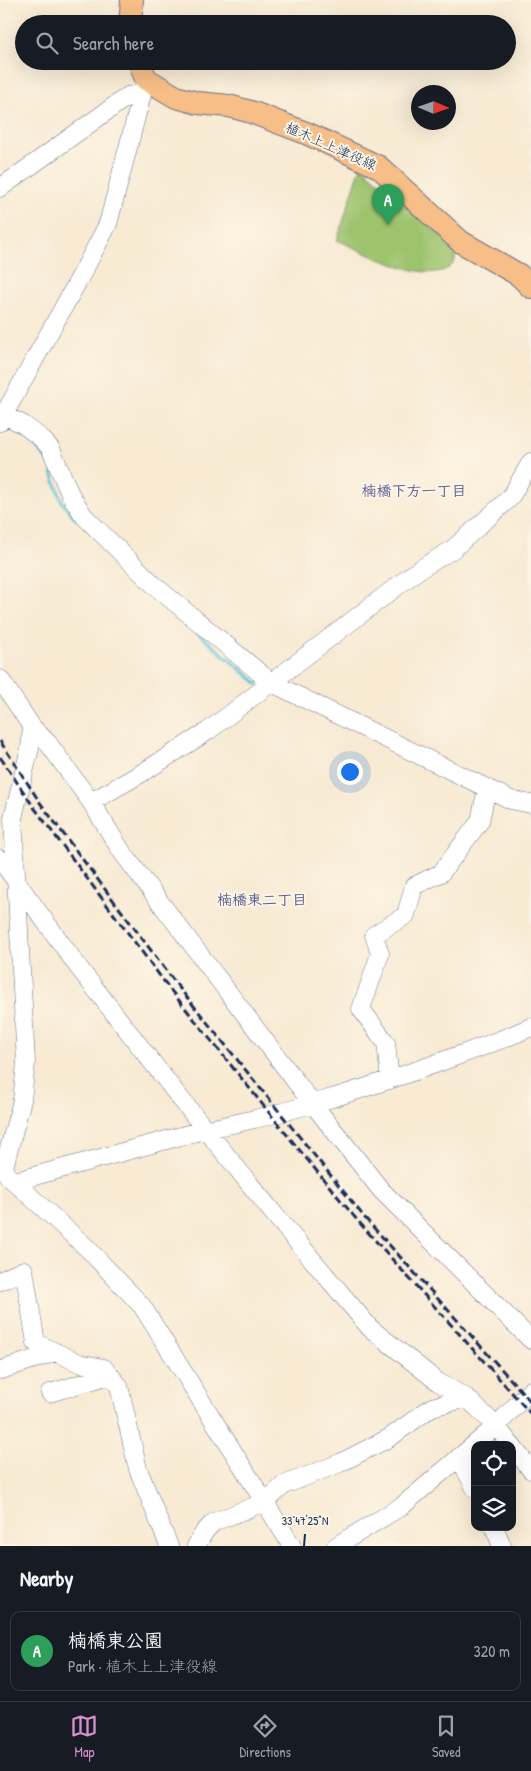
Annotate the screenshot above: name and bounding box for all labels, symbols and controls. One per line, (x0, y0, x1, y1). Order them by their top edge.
search box (15, 15, 516, 70)
icon: search (33, 29, 61, 57)
text: Search here (73, 30, 154, 56)
north arrow (411, 85, 456, 130)
street label: 植木上上津役線 (283, 117, 380, 174)
pin: A (372, 184, 404, 225)
district label: 楠橋下方一丁目 (361, 480, 467, 501)
your location (337, 759, 363, 785)
district label: 楠橋東二丁目 (217, 889, 307, 910)
map controls (471, 1441, 516, 1531)
button: locate (471, 1441, 516, 1486)
button: layers (471, 1486, 516, 1531)
text: 33°47'25"N (282, 1512, 328, 1529)
text: Nearby (20, 1564, 73, 1593)
text: 楠橋東公園 (68, 1627, 163, 1653)
text: A (33, 1640, 41, 1662)
text: 320 m (474, 1640, 510, 1662)
text: Park · 植木上上津役線 (68, 1655, 217, 1677)
tab: Map (70, 1712, 98, 1761)
tab: Directions (239, 1712, 291, 1761)
tab: Saved (432, 1712, 461, 1761)

